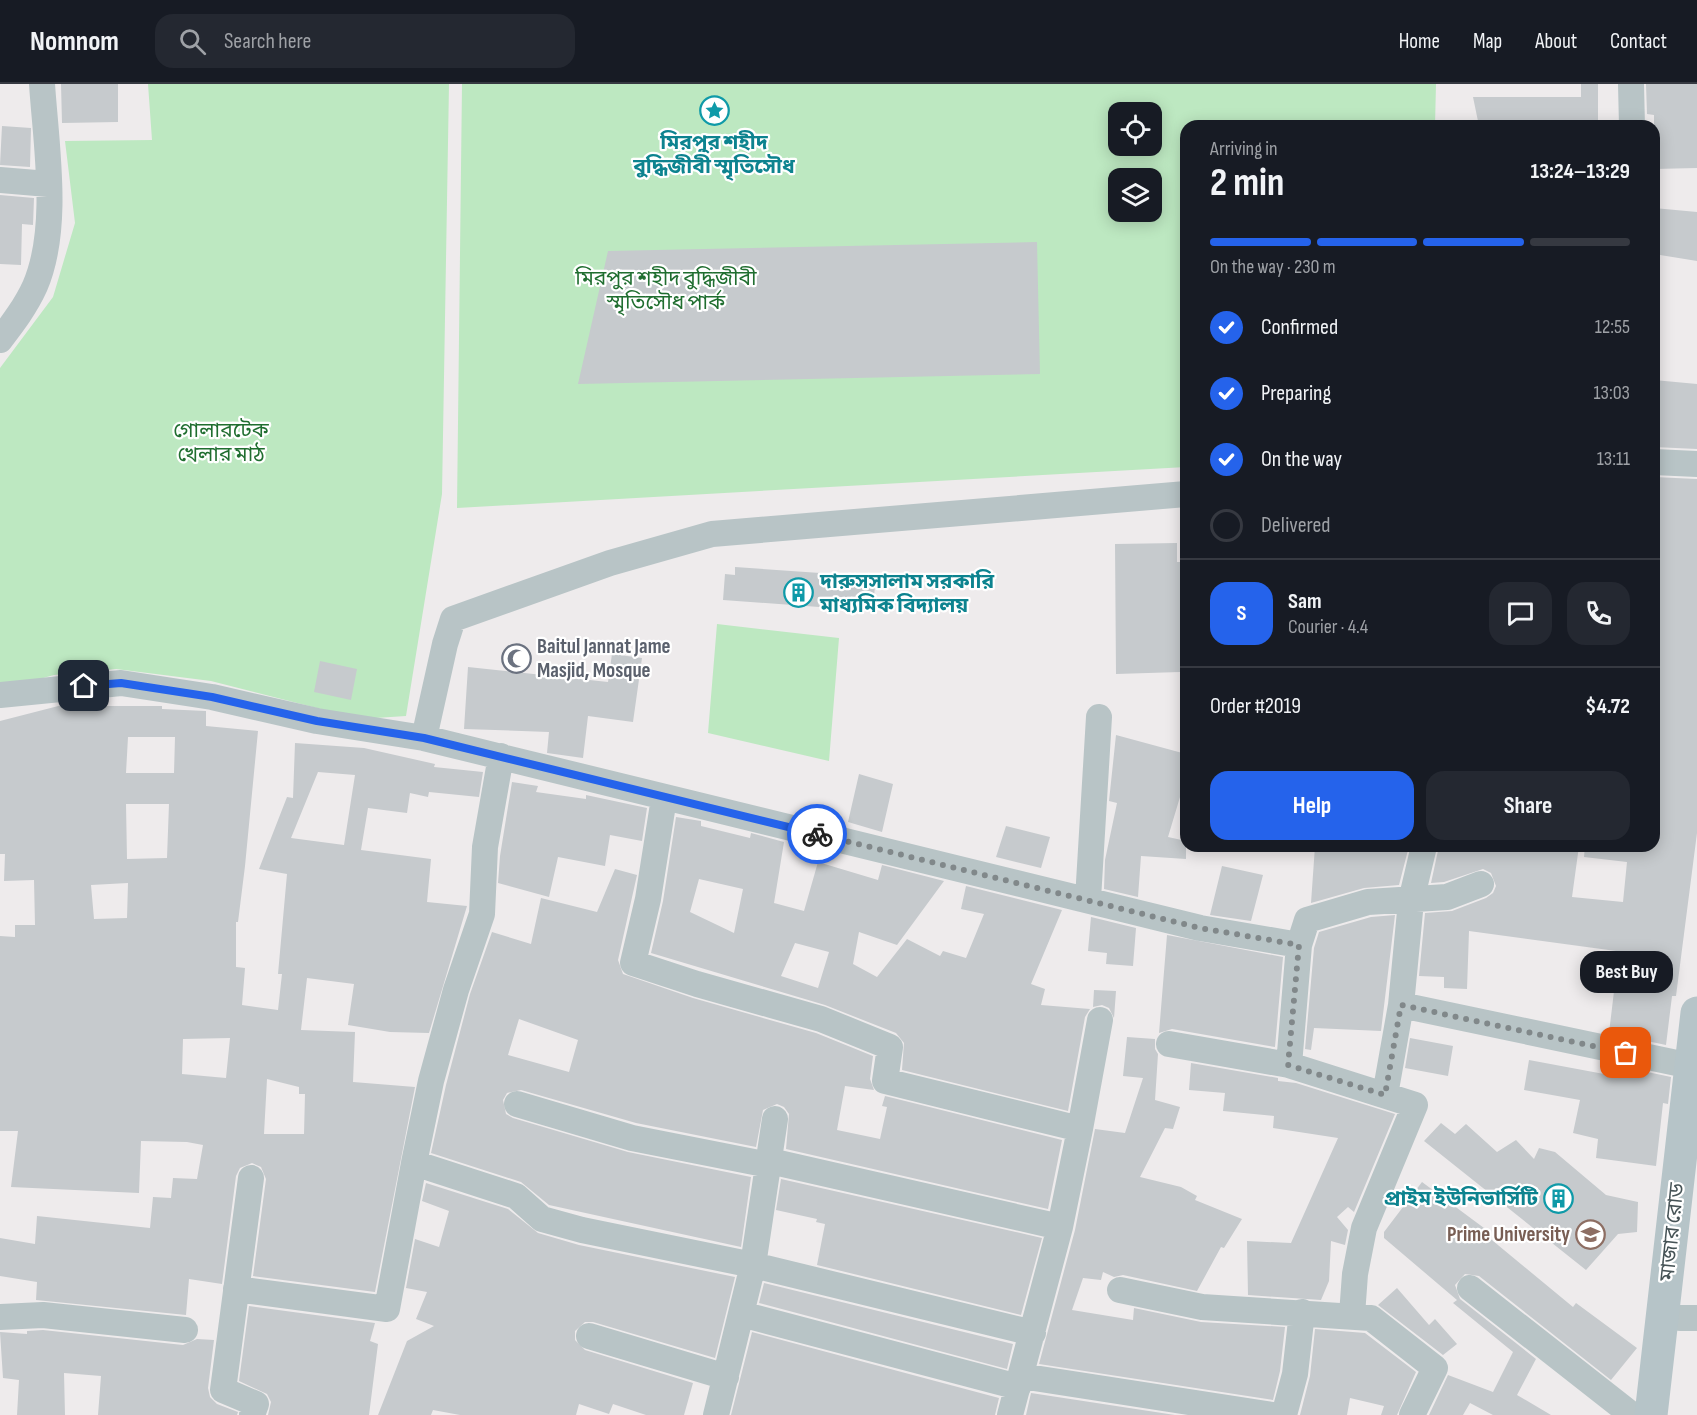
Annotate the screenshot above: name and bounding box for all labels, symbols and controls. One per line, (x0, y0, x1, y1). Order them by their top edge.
search box (155, 14, 575, 68)
text: Nomnom (30, 25, 119, 58)
icon: search (176, 25, 209, 58)
text: Search here (224, 28, 311, 55)
text: Home (1399, 29, 1440, 54)
text: Map (1473, 29, 1502, 54)
text: About (1535, 29, 1577, 54)
text: Contact (1610, 29, 1667, 54)
place icon: মিরপুর শহীদ বুদ্ধিজীবী স্মৃতিসৌধ (698, 95, 730, 127)
map controls (1108, 102, 1162, 222)
button: locate (1108, 102, 1162, 156)
place label: মিরপুর শহীদ বুদ্ধিজীবী স্মৃতিসৌধ (632, 130, 795, 180)
text: Arriving in (1210, 137, 1278, 161)
text: 13:24–13:29 (1531, 158, 1630, 185)
text: 2 min (1210, 160, 1284, 207)
button: layers (1108, 168, 1162, 222)
text: On the way · 230 m (1210, 255, 1336, 279)
park label: মিরপুর শহীদ বুদ্ধিজীবী স্মৃতিসৌধ পার্ক (574, 266, 757, 316)
icon: check (1210, 311, 1243, 344)
text: Confirmed (1261, 314, 1338, 341)
text: 12:55 (1595, 315, 1630, 339)
icon: check (1210, 377, 1243, 410)
text: Preparing (1261, 380, 1331, 407)
text: 13:03 (1594, 381, 1630, 405)
park label: গোলারটেক খেলার মাঠ (173, 418, 270, 467)
icon: check (1210, 443, 1243, 476)
text: On the way (1261, 446, 1342, 473)
text: 13:11 (1597, 447, 1630, 471)
text: Delivered (1261, 512, 1330, 539)
place label: দারুসসালাম সরকারি মাধ্যমিক বিদ্যালয় (819, 569, 994, 618)
building icon: দারুসসালাম সরকারি মাধ্যমিক বিদ্যালয় (783, 577, 815, 609)
button: chat (1489, 582, 1552, 645)
button: phone (1567, 582, 1630, 645)
text: Sam (1288, 588, 1322, 615)
text: S (1237, 600, 1246, 627)
text: Courier · 4.4 (1288, 615, 1368, 639)
place label: Baitul Jannat Jame Masjid, Mosque (537, 634, 671, 683)
mosque icon: Baitul Jannat Jame Masjid, Mosque (500, 642, 532, 674)
pin (58, 660, 109, 711)
icon: home (67, 669, 100, 702)
text: Order #2019 (1210, 693, 1301, 720)
text: $4.72 (1585, 693, 1630, 720)
button: Help (1210, 771, 1414, 840)
button: Share (1426, 771, 1630, 840)
courier (787, 804, 847, 864)
icon: bike (801, 818, 834, 851)
callout: Best Buy (1580, 951, 1672, 993)
text: Best Buy (1596, 960, 1658, 984)
pin (1600, 1027, 1651, 1078)
icon: bag (1609, 1036, 1642, 1069)
street label: মাজার রোড (1654, 1181, 1690, 1283)
building icon: প্রাইম ইউনিভার্সিটি (1543, 1182, 1575, 1214)
place label: প্রাইম ইউনিভার্সিটি (1384, 1185, 1538, 1211)
school or university icon: Prime University (1575, 1218, 1607, 1250)
place label: Prime University (1447, 1222, 1570, 1247)

